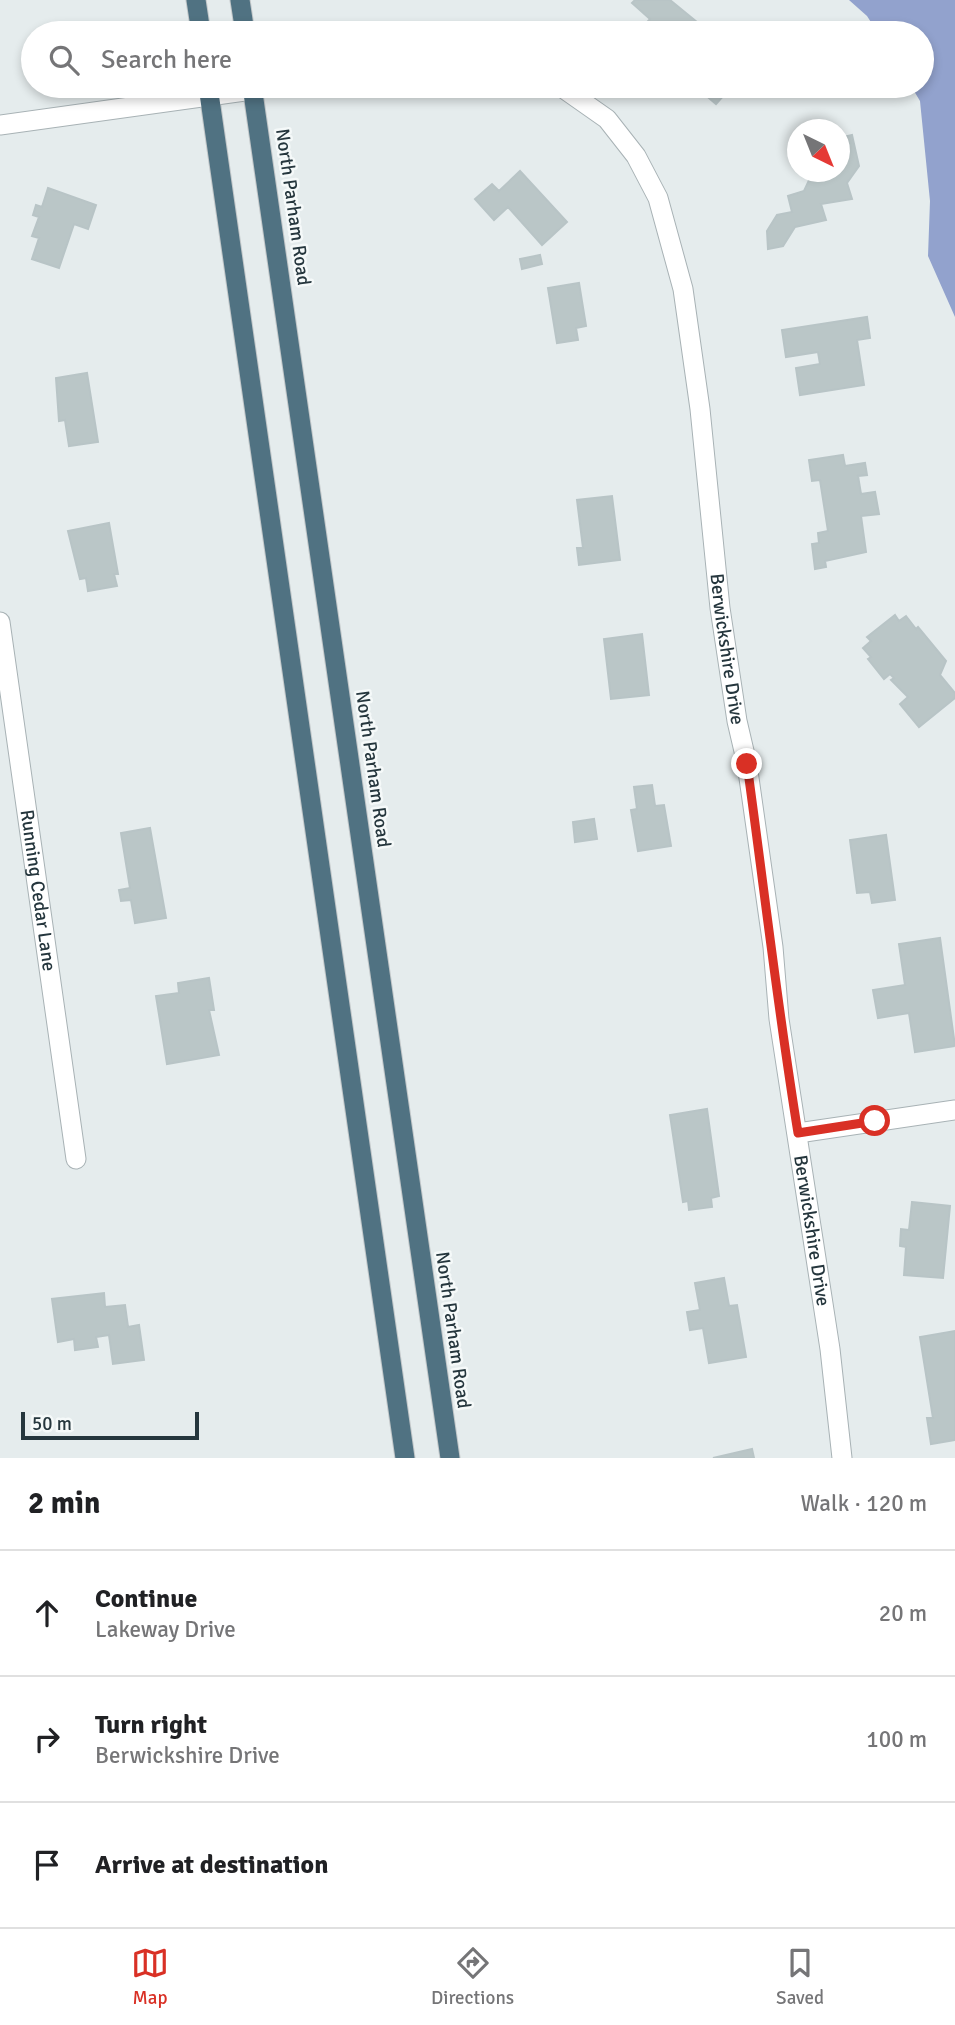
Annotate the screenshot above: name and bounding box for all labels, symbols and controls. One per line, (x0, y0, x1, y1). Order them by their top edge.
search box (21, 21, 934, 98)
icon: search (45, 41, 83, 79)
text: Search here (101, 44, 232, 76)
north arrow (787, 119, 850, 182)
street label: North Parham Road (270, 127, 316, 287)
street label: Berwickshire Drive (705, 572, 749, 726)
street label: North Parham Road (350, 689, 396, 849)
route end (731, 748, 762, 779)
street label: Running Cedar Lane (15, 808, 61, 973)
route start (859, 1105, 890, 1136)
street label: Berwickshire Drive (788, 1153, 835, 1308)
street label: North Parham Road (430, 1250, 476, 1410)
scale bar (21, 1409, 200, 1441)
text: 50 m (32, 1412, 72, 1436)
text: 2 min (28, 1485, 100, 1522)
text: Walk · 120 m (801, 1489, 927, 1518)
text: Continue (95, 1583, 197, 1615)
icon: ahead (28, 1594, 66, 1632)
text: 20 m (879, 1599, 927, 1628)
text: Lakeway Drive (95, 1615, 236, 1644)
text: Turn right (95, 1709, 207, 1741)
icon: right (28, 1720, 66, 1758)
text: 100 m (866, 1725, 927, 1754)
text: Berwickshire Drive (95, 1741, 280, 1770)
icon: arrive (28, 1846, 66, 1884)
text: Arrive at destination (95, 1849, 328, 1881)
tab: Map (131, 1944, 169, 2010)
tab: Directions (431, 1944, 514, 2010)
tab: Saved (776, 1944, 824, 2010)

